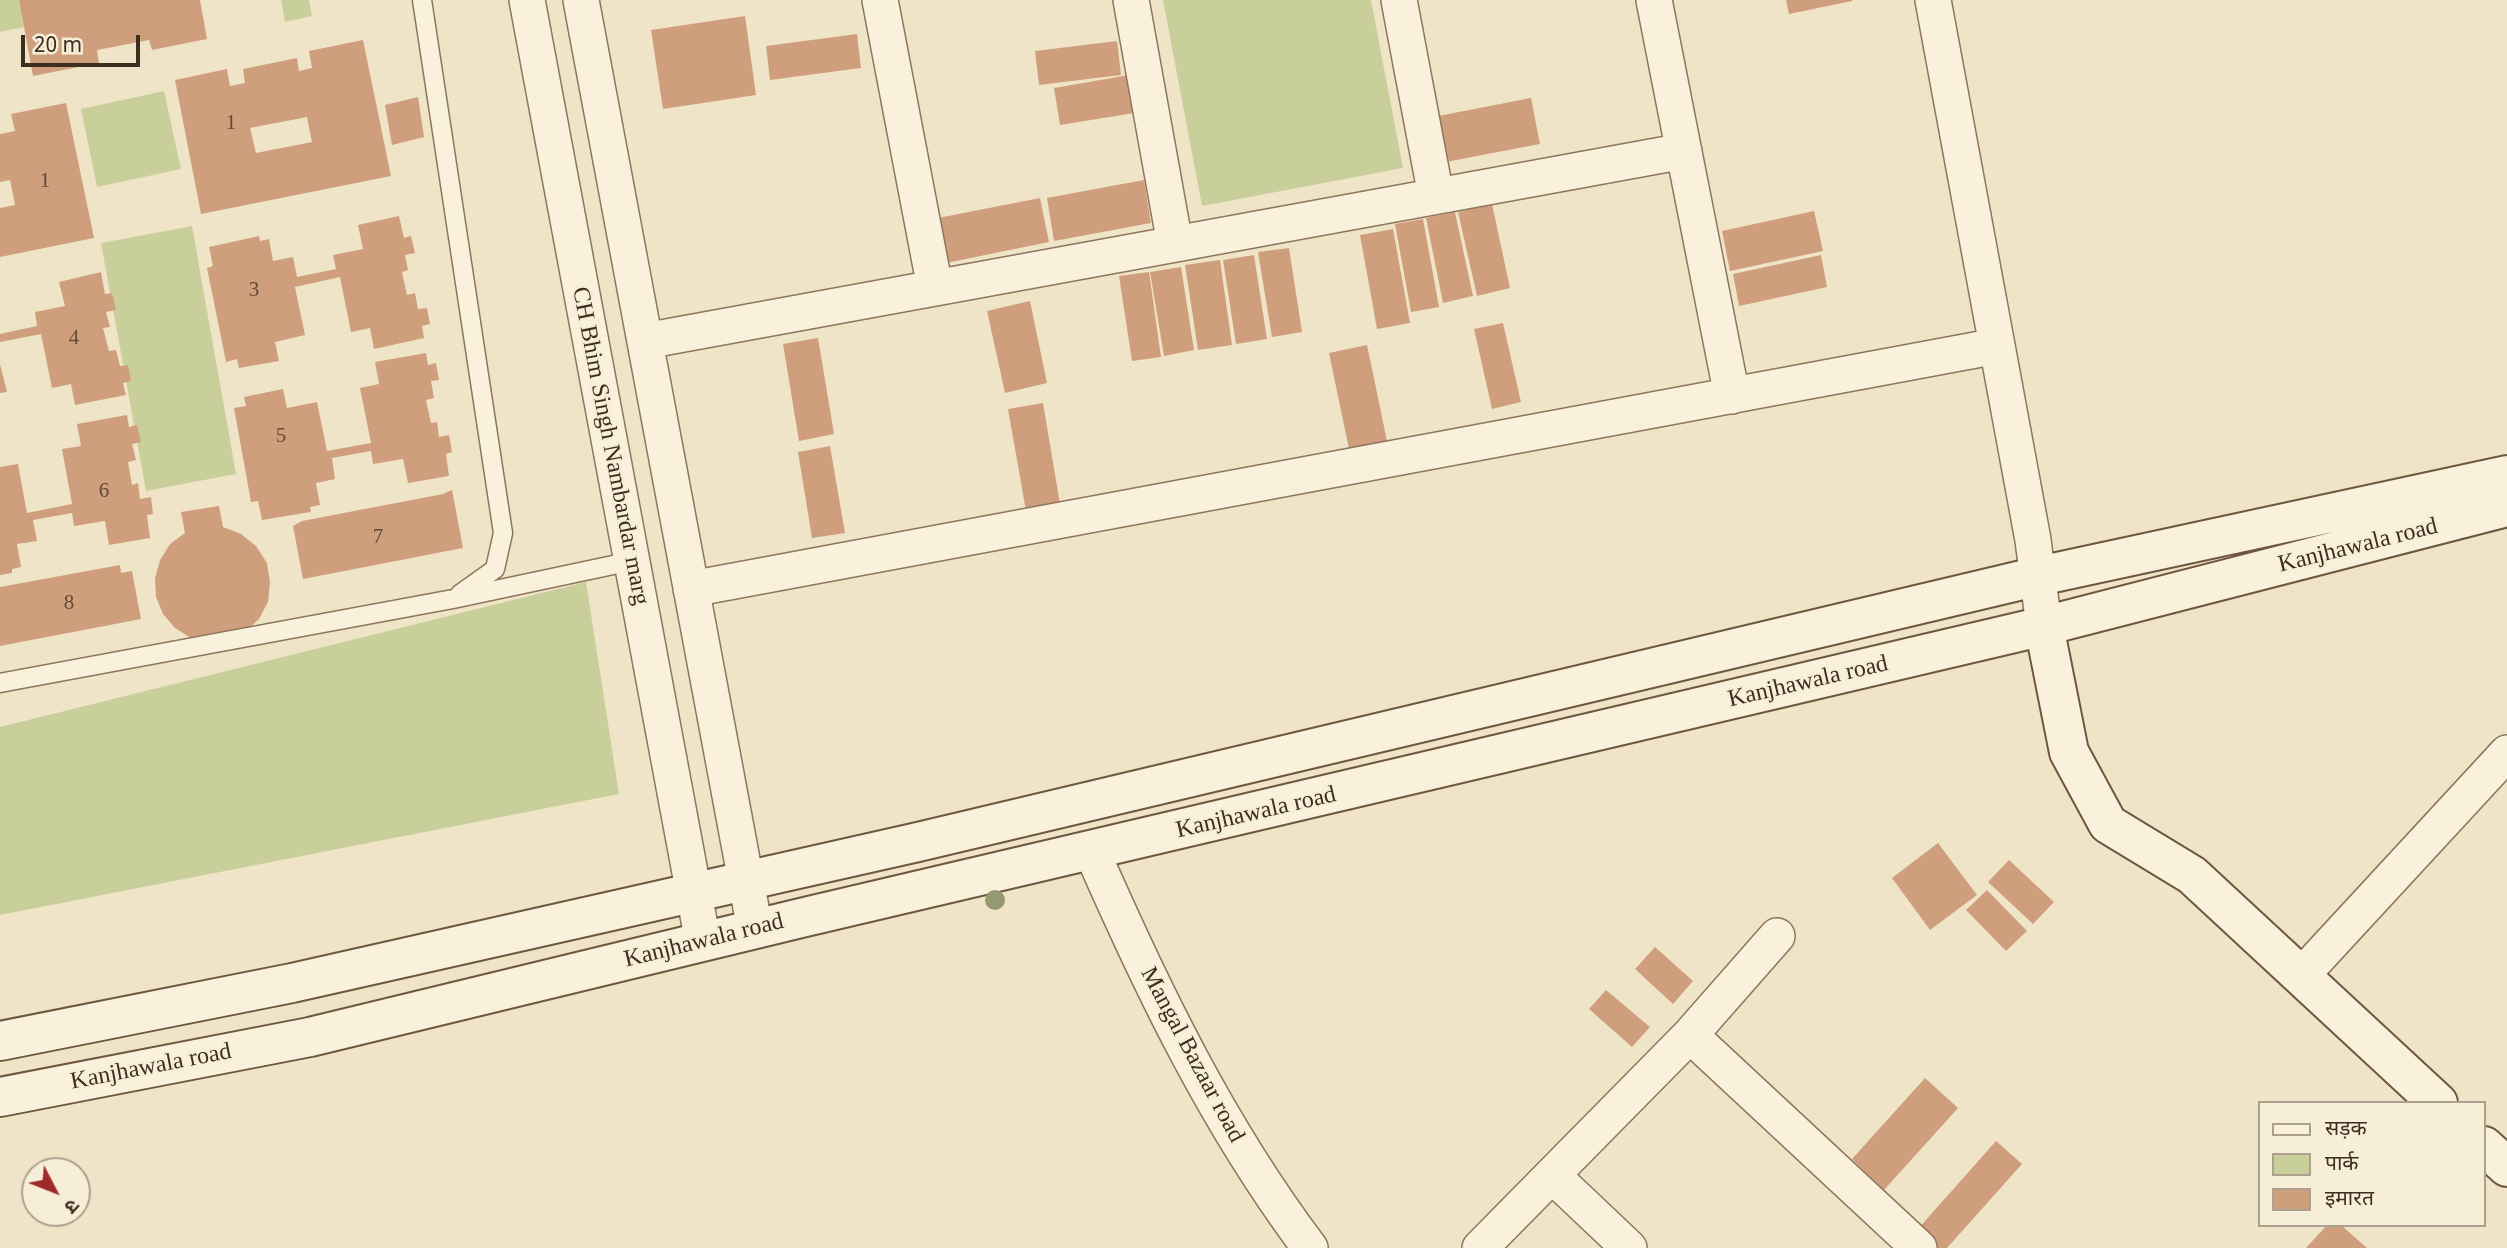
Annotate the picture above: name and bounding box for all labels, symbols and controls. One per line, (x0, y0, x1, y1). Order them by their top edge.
scale bar (24, 21, 144, 65)
text: 20 m (34, 33, 82, 61)
house number: 1 (225, 110, 237, 136)
house number: 1 (39, 168, 51, 194)
street label: CH Bhim Singh Nambardar marg (560, 261, 660, 631)
house number: 3 (248, 277, 260, 303)
house number: 4 (68, 325, 80, 351)
house number: 5 (275, 423, 287, 449)
house number: 6 (98, 478, 110, 504)
street label: Kanjhawala road (2263, 509, 2453, 583)
house number: 7 (372, 524, 384, 550)
house number: 8 (63, 590, 75, 616)
street label: Kanjhawala road (1713, 647, 1903, 717)
street label: Kanjhawala road (1161, 778, 1351, 848)
street label: Kanjhawala road (609, 904, 799, 978)
street label: Mangal Bazaar road (1126, 948, 1258, 1162)
street label: Kanjhawala road (56, 1035, 246, 1099)
legend (2258, 1101, 2486, 1227)
text: सड़क (2325, 1116, 2367, 1144)
text: पार्क (2325, 1151, 2359, 1179)
north arrow (21, 1157, 91, 1227)
text: इमारत (2325, 1186, 2374, 1214)
text: उ (57, 1193, 84, 1218)

